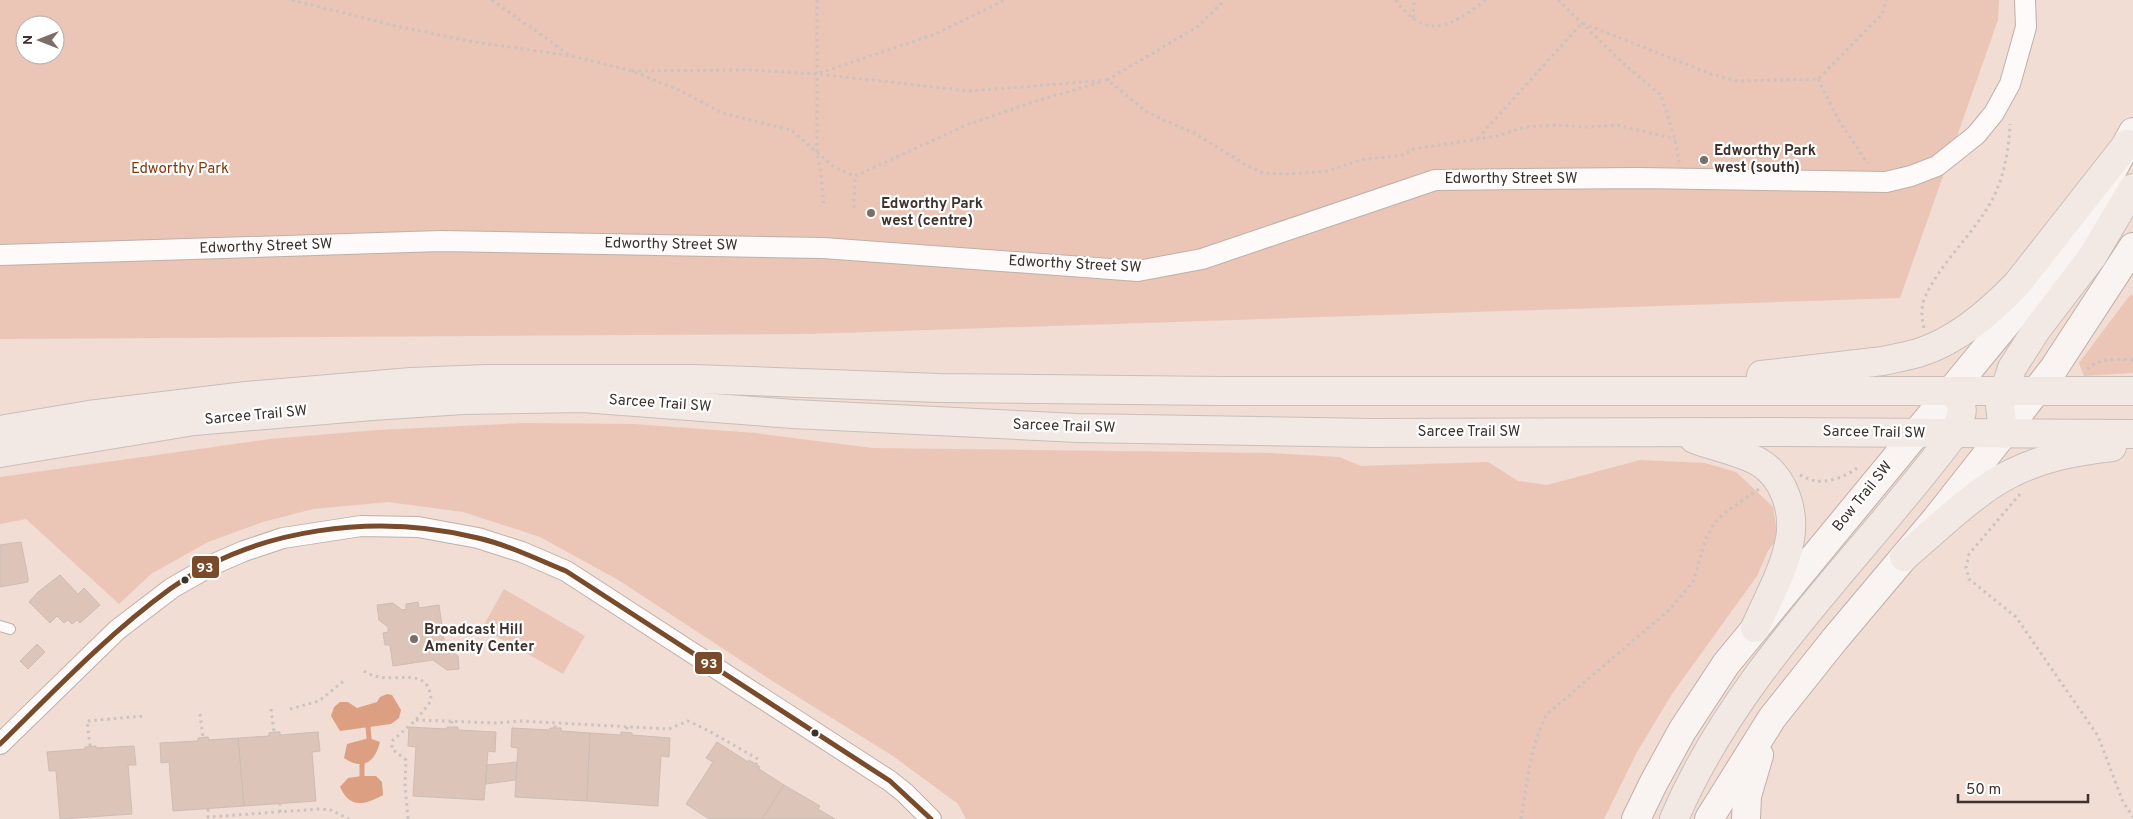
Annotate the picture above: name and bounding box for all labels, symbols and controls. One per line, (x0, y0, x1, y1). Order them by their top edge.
north arrow (15, 15, 65, 65)
text: N (20, 35, 37, 45)
place label: Edworthy Park west (south) (1714, 142, 1816, 178)
marker: Edworthy Park west (south) (1698, 154, 1710, 166)
park label: Edworthy Park (131, 160, 229, 179)
street label: Edworthy Street SW (1444, 170, 1578, 189)
place label: Edworthy Park west (centre) (881, 195, 983, 231)
marker: Edworthy Park west (centre) (865, 207, 877, 219)
street label: Edworthy Street SW (604, 234, 738, 256)
street label: Edworthy Street SW (199, 235, 333, 259)
street label: Edworthy Street SW (1008, 252, 1142, 278)
street label: Sarcee Trail SW (608, 391, 712, 417)
street label: Sarcee Trail SW (204, 402, 308, 430)
street label: Sarcee Trail SW (1012, 416, 1116, 438)
street label: Sarcee Trail SW (1418, 423, 1520, 442)
street label: Sarcee Trail SW (1822, 423, 1926, 443)
street label: Bow Trail SW (1829, 458, 1897, 536)
line badge: 93 (191, 555, 220, 579)
text: 93 (197, 560, 214, 577)
unlabelled marker (180, 575, 190, 585)
place label: Broadcast Hill Amenity Center (424, 621, 535, 657)
marker: Broadcast Hill Amenity Center (408, 633, 420, 645)
line badge: 93 (694, 651, 723, 675)
text: 93 (701, 656, 718, 673)
unlabelled marker (810, 728, 820, 738)
scale bar (1958, 772, 2088, 804)
text: 50 m (1966, 781, 2001, 800)

